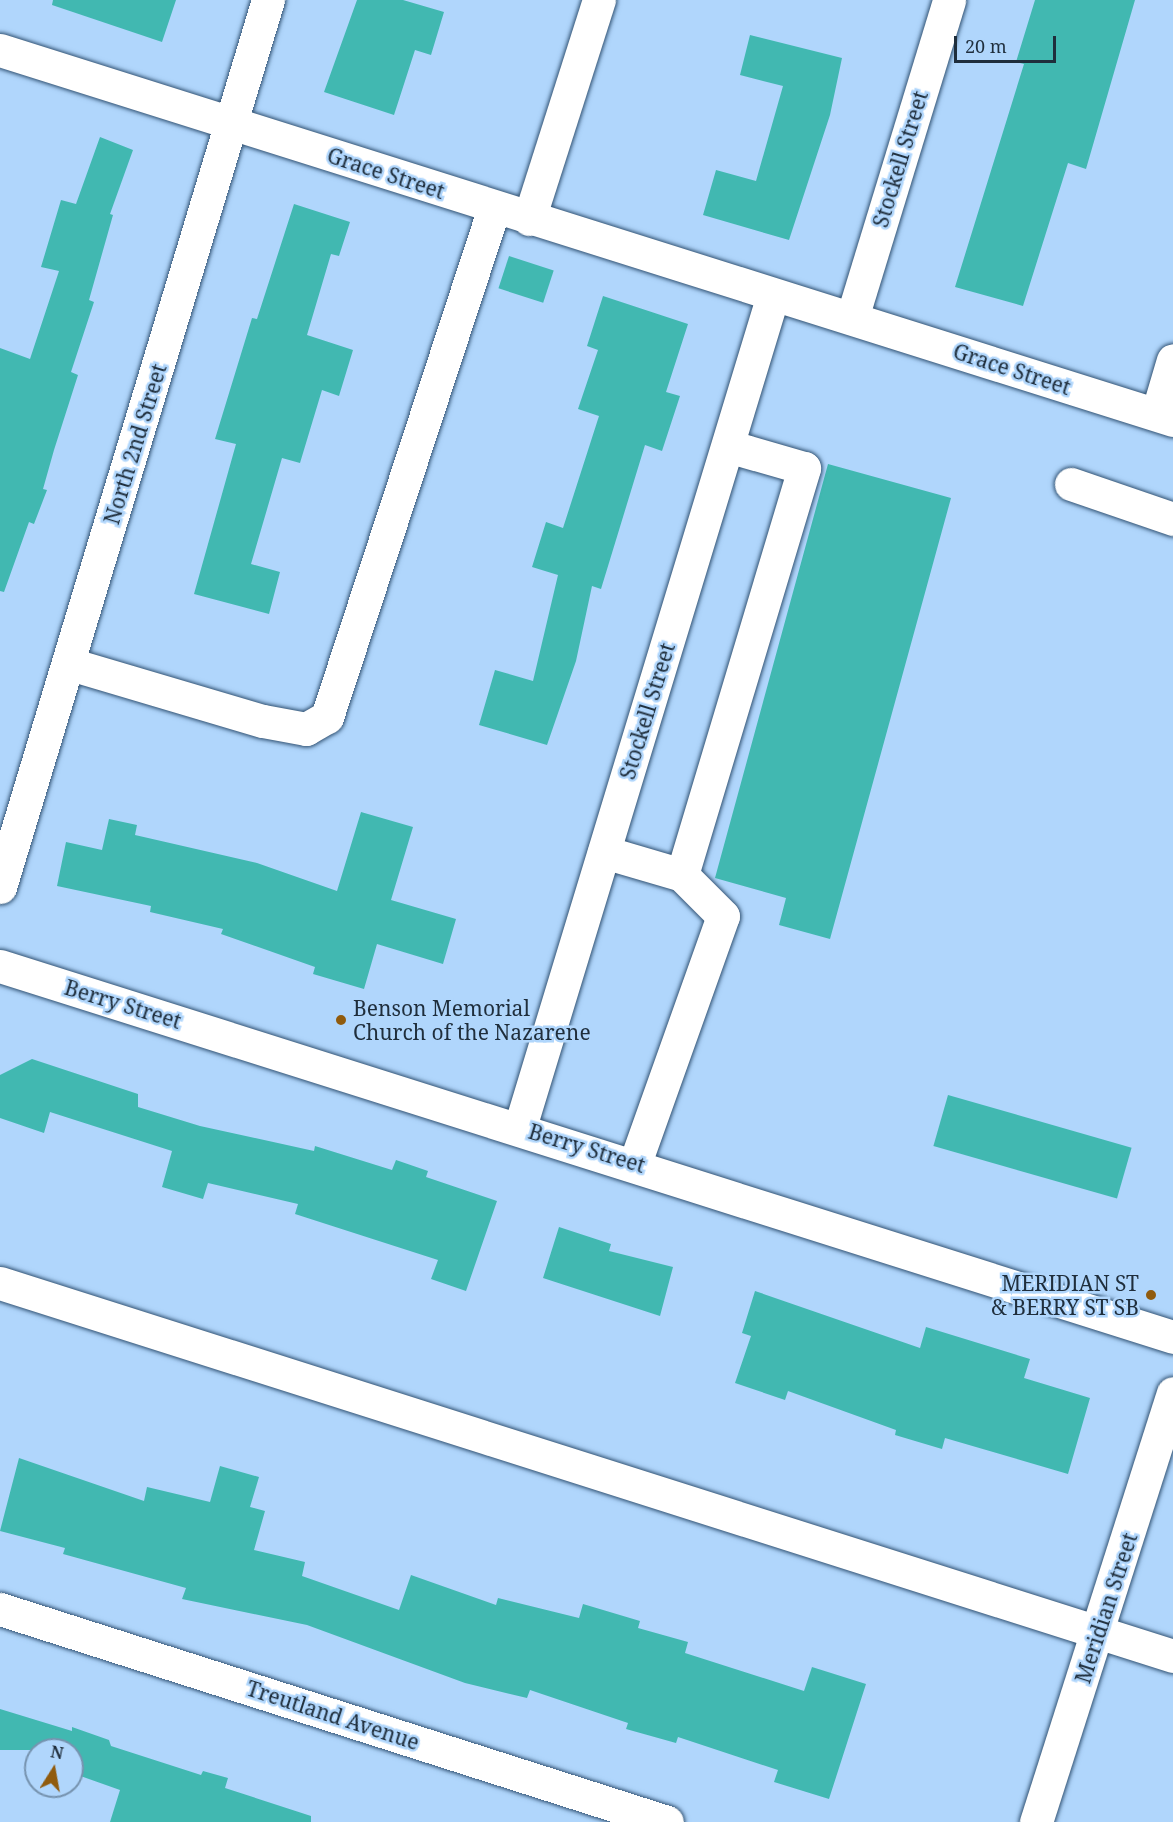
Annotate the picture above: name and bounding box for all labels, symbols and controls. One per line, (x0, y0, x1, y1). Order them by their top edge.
scale bar (957, 24, 1059, 62)
text: 20 m (965, 34, 1007, 58)
street label: Stockell Street (867, 88, 933, 230)
street label: Grace Street (324, 142, 448, 204)
street label: Grace Street (950, 338, 1074, 400)
street label: North 2nd Street (99, 361, 171, 527)
street label: Stockell Street (614, 640, 680, 782)
street label: Berry Street (62, 974, 184, 1034)
place label: Benson Memorial Church of the Nazarene (353, 995, 591, 1045)
marker: Benson Memorial Church of the Nazarene (334, 1013, 348, 1027)
street label: Berry Street (526, 1118, 648, 1178)
place label: MERIDIAN ST & BERRY ST SB (991, 1270, 1139, 1320)
marker: MERIDIAN ST & BERRY ST SB (1144, 1288, 1158, 1302)
street label: Meridian Street (1070, 1530, 1142, 1686)
street label: Treutland Avenue (244, 1675, 422, 1755)
north arrow (24, 1738, 84, 1798)
text: N (49, 1740, 65, 1764)

